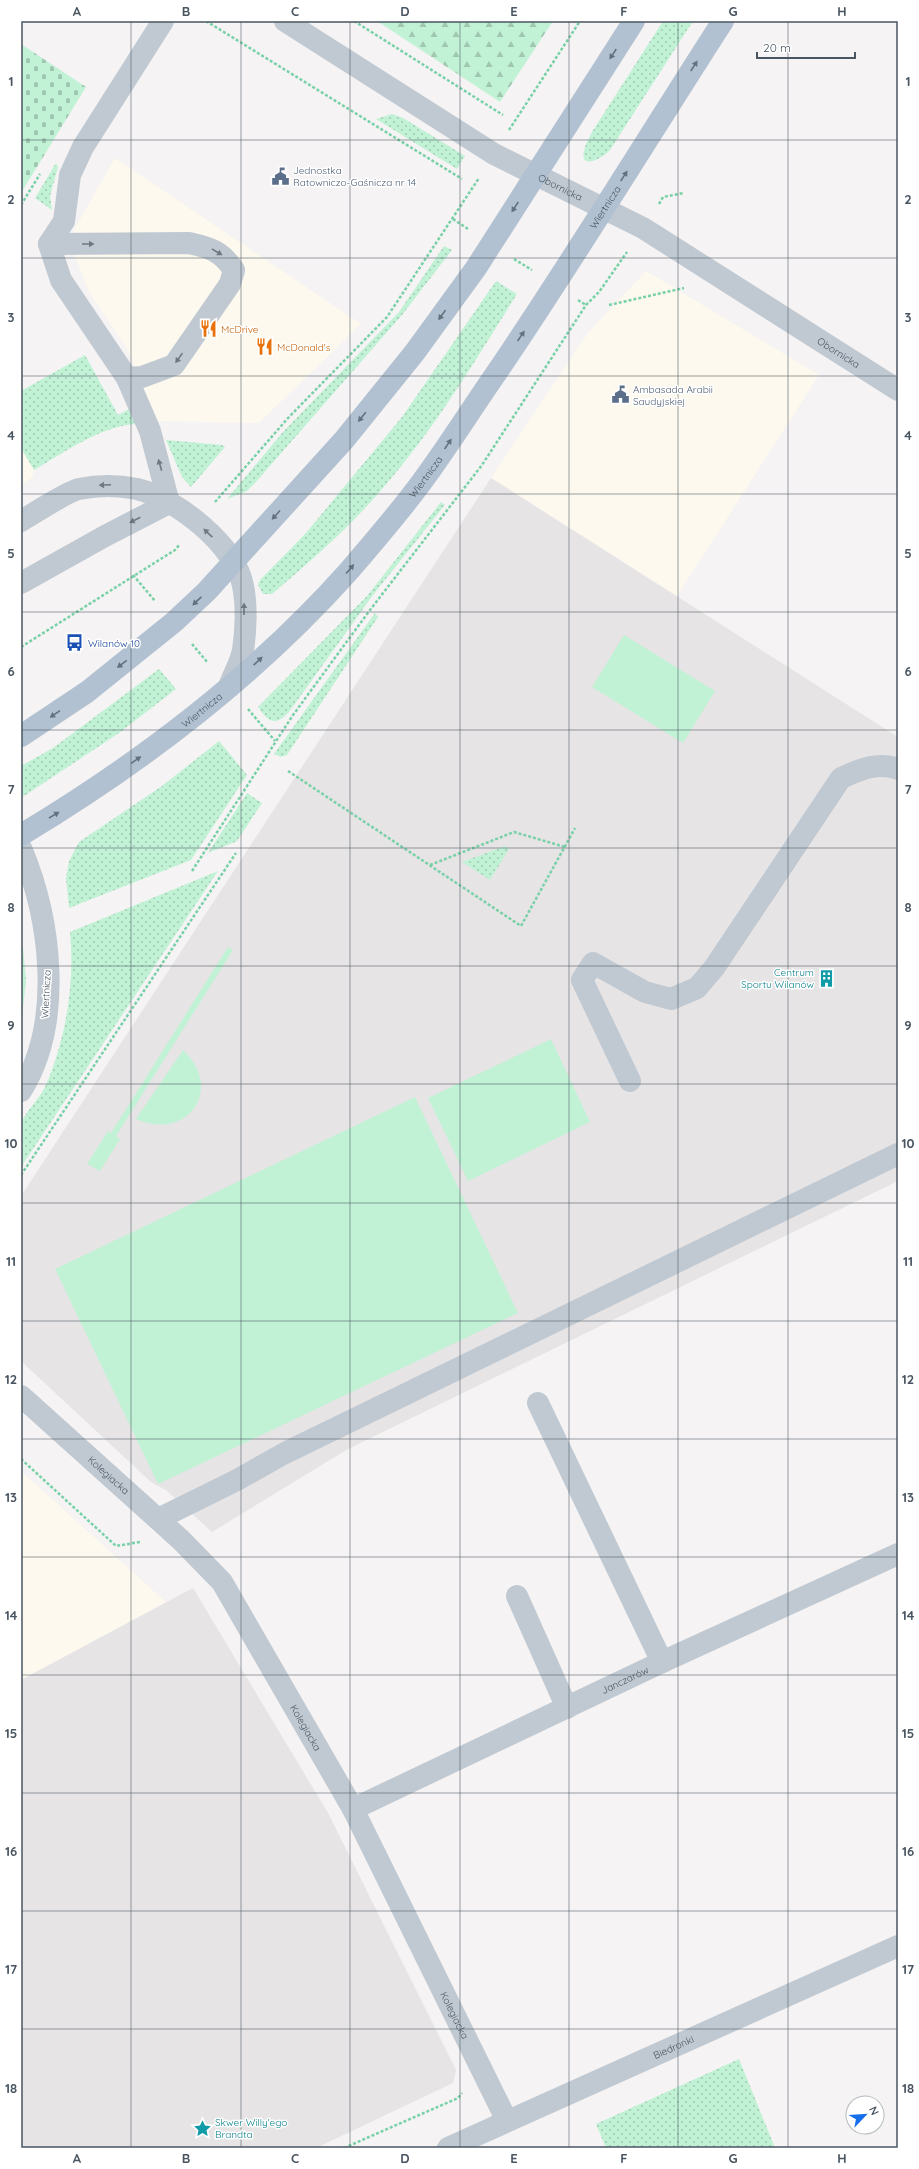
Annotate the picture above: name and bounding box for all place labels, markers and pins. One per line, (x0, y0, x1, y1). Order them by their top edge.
place label: Jednostka Ratowniczo-Gaśnicza nr 14 (293, 164, 416, 189)
public building icon: Jednostka Ratowniczo-Gaśnicza nr 14 (270, 166, 290, 186)
restaurant icon: McDrive (198, 319, 218, 339)
place label: McDrive (221, 323, 259, 336)
restaurant icon: McDonald's (254, 337, 274, 357)
place label: McDonald's (277, 341, 331, 354)
place label: Ambasada Arabii Saudyjskiej (633, 383, 713, 408)
public building icon: Ambasada Arabii Saudyjskiej (610, 385, 630, 405)
bus stop icon: Wilanów 10 (65, 633, 85, 653)
place label: Wilanów 10 (88, 637, 140, 650)
place label: Centrum Sportu Wilanów (741, 966, 814, 991)
building icon: Centrum Sportu Wilanów (817, 968, 837, 988)
place label: Skwer Willy'ego Brandta (215, 2116, 287, 2141)
place icon: Skwer Willy'ego Brandta (192, 2118, 212, 2138)

